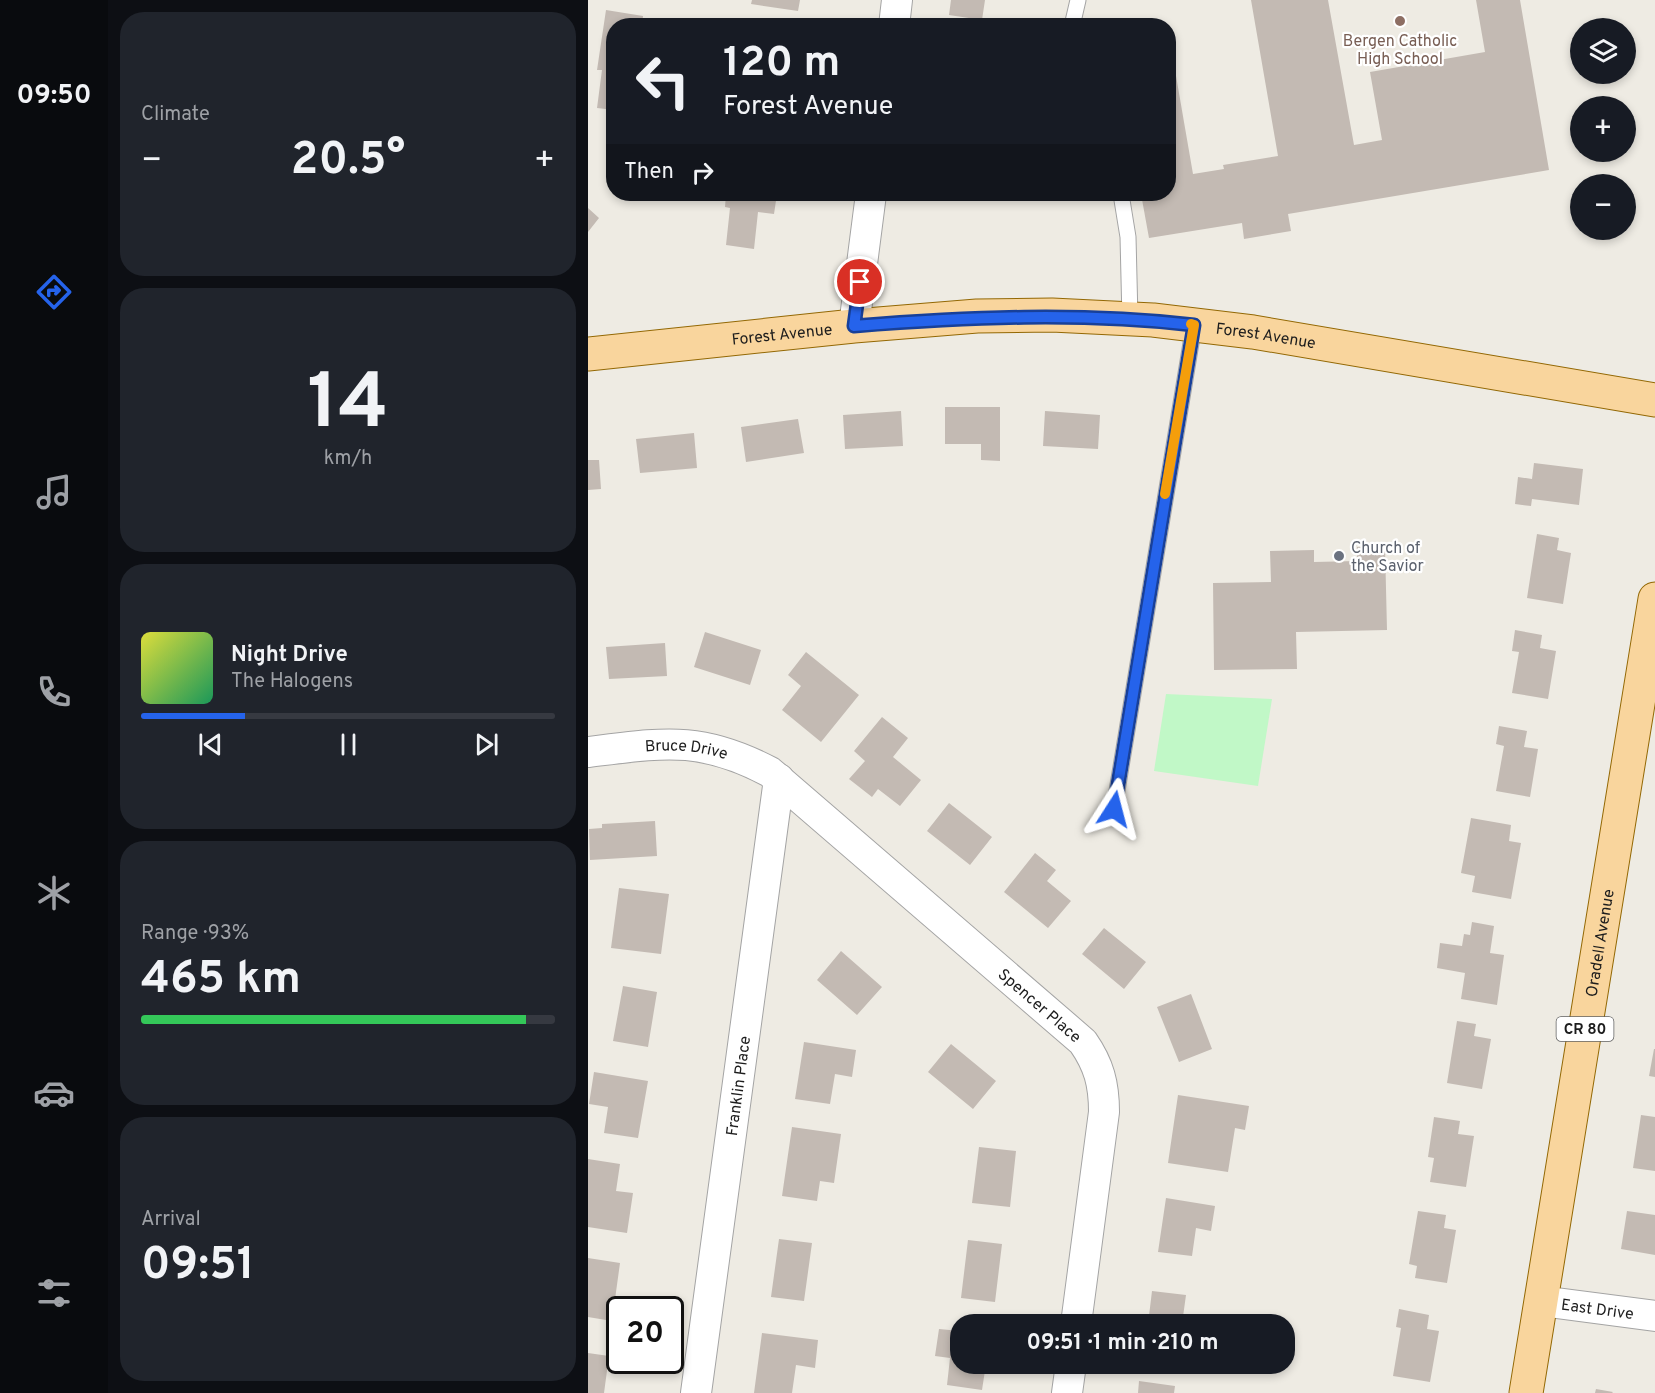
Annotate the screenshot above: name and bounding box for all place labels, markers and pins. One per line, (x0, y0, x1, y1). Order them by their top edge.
marker: Bergen Catholic High School (1393, 14, 1407, 28)
place label: Bergen Catholic High School (1343, 32, 1457, 70)
pin (834, 256, 885, 307)
place label: Church of the Savior (1351, 539, 1424, 577)
marker: Church of the Savior (1332, 549, 1346, 563)

